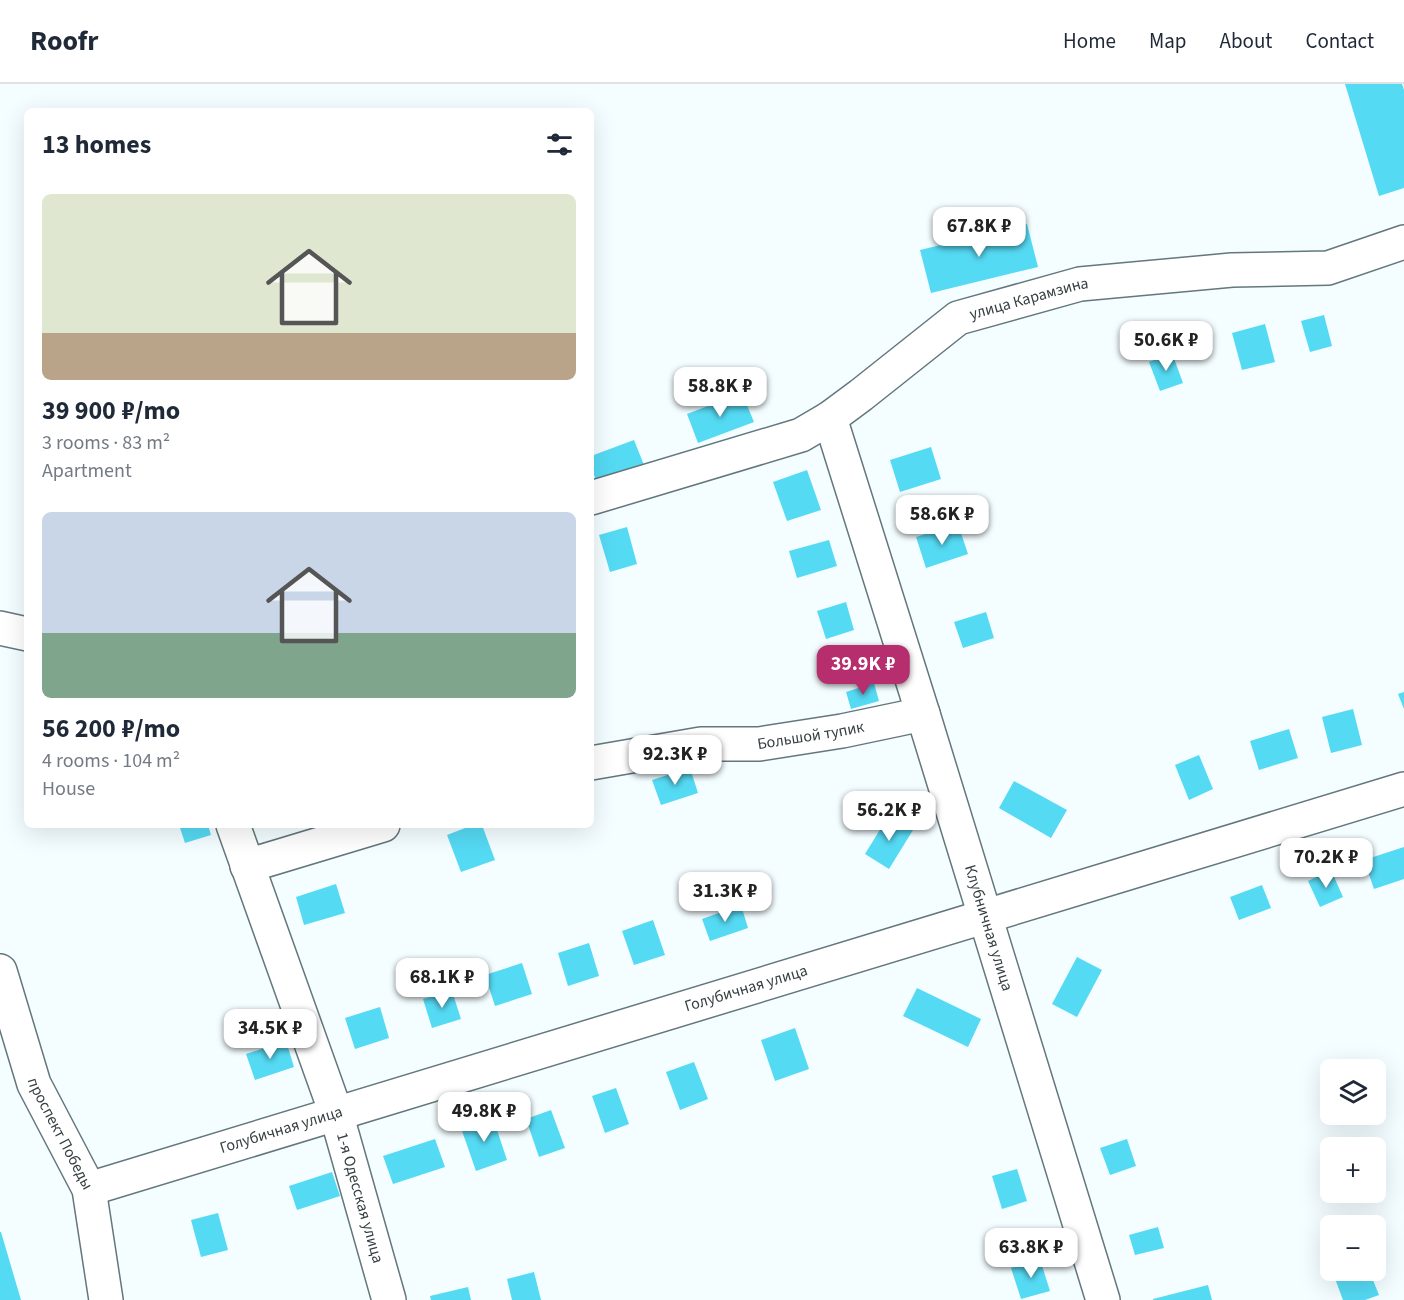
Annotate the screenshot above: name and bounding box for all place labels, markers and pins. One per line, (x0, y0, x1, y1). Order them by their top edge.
pin: 67.8K ₽ (924, 207, 1034, 258)
pin: 50.6K ₽ (1111, 321, 1221, 372)
pin: 58.8K ₽ (665, 367, 775, 418)
pin: 58.6K ₽ (887, 495, 997, 546)
pin: 39.9K ₽ (808, 645, 918, 696)
pin: 92.3K ₽ (620, 735, 730, 786)
pin: 56.2K ₽ (834, 791, 944, 842)
pin: 70.2K ₽ (1271, 838, 1381, 889)
pin: 31.3K ₽ (670, 872, 780, 923)
pin: 68.1K ₽ (387, 958, 497, 1009)
pin: 34.5K ₽ (215, 1009, 325, 1060)
pin: 49.8K ₽ (429, 1092, 539, 1143)
pin: 63.8K ₽ (976, 1228, 1086, 1279)

